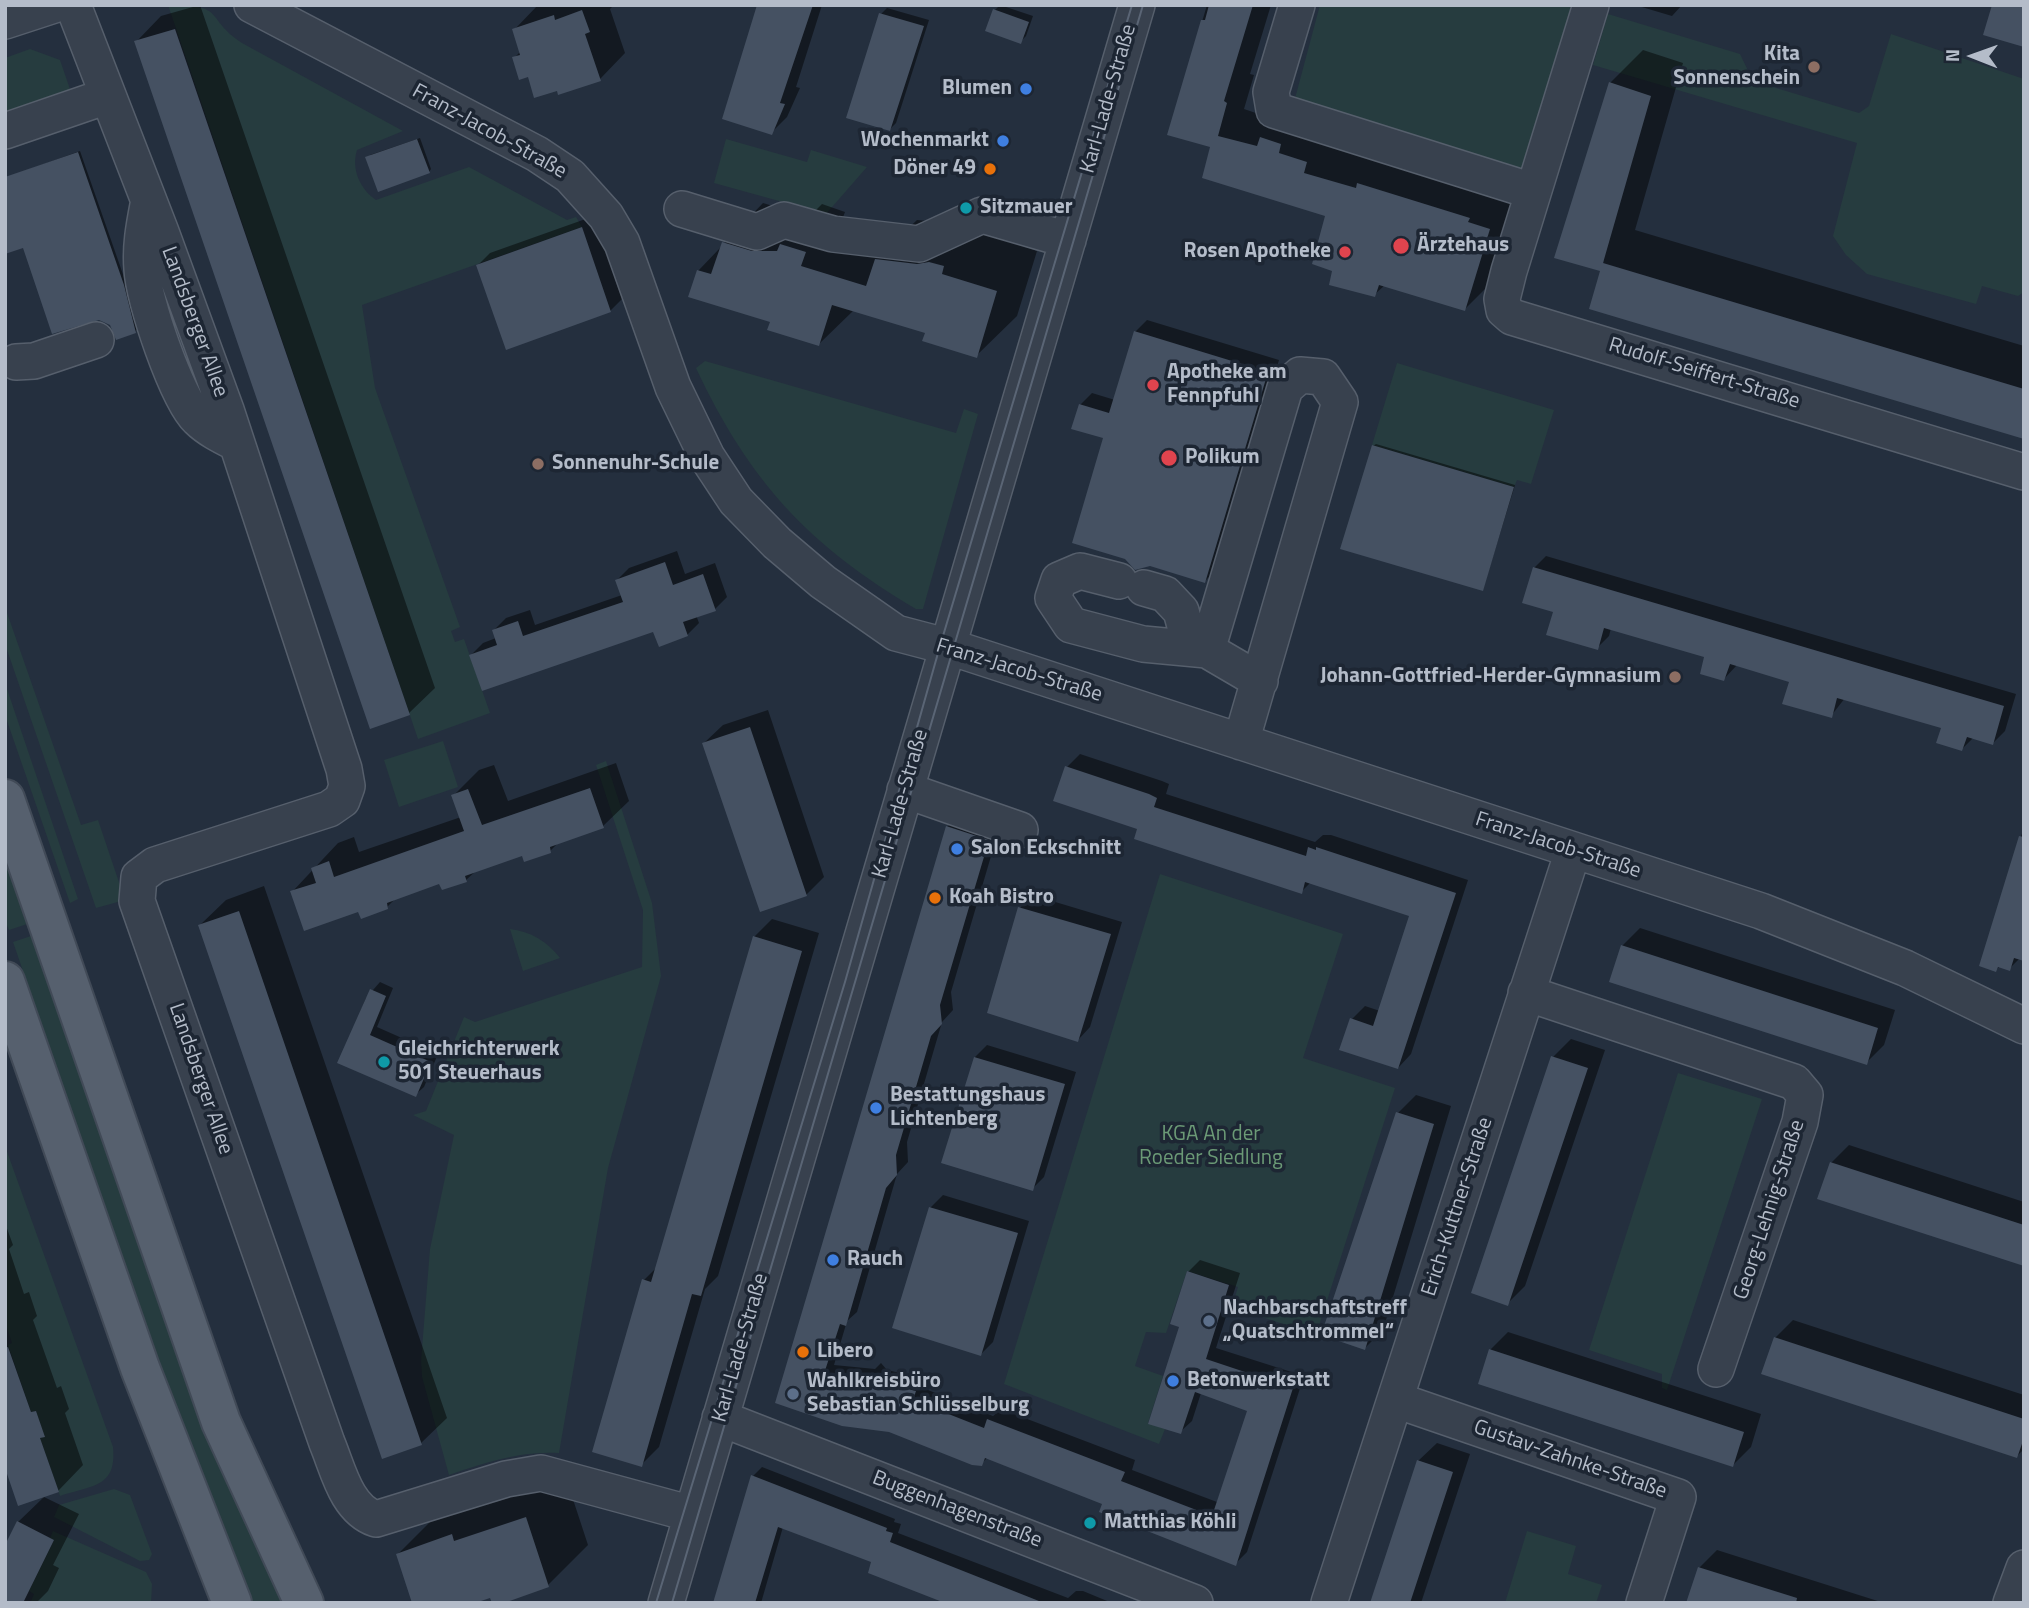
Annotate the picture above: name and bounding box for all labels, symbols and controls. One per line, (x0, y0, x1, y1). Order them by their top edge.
north arrow (1938, 21, 2008, 91)
street label: Karl-Lade-Straße (1076, 22, 1142, 176)
place label: Kita Sonnenschein (1673, 42, 1800, 92)
text: N (1937, 49, 1966, 62)
marker: Kita Sonnenschein (1806, 59, 1822, 75)
place label: Blumen (942, 76, 1012, 102)
street label: Franz-Jacob-Straße (407, 79, 571, 185)
marker: Blumen (1018, 81, 1034, 97)
place label: Wochenmarkt (861, 128, 989, 154)
marker: Wochenmarkt (995, 133, 1011, 149)
place label: Döner 49 (893, 156, 976, 182)
marker: Döner 49 (982, 161, 998, 177)
place label: Sitzmauer (980, 195, 1073, 221)
marker: Sitzmauer (958, 200, 974, 216)
place label: Ärztehaus (1417, 233, 1509, 259)
marker: Ärztehaus (1391, 236, 1411, 256)
place label: Rosen Apotheke (1184, 239, 1331, 265)
street label: Landsberger Allee (155, 243, 233, 401)
marker: Rosen Apotheke (1337, 244, 1353, 260)
street label: Rudolf-Seiffert-Straße (1605, 333, 1803, 415)
place label: Apotheke am Fennpfuhl (1167, 360, 1287, 410)
marker: Apotheke am Fennpfuhl (1145, 377, 1161, 393)
place label: Polikum (1185, 445, 1260, 471)
marker: Polikum (1159, 448, 1179, 468)
place label: Sonnenuhr-Schule (552, 451, 719, 477)
marker: Sonnenuhr-Schule (530, 456, 546, 472)
street label: Franz-Jacob-Straße (933, 634, 1105, 708)
place label: Johann-Gottfried-Herder-Gymnasium (1320, 664, 1661, 690)
marker: Johann-Gottfried-Herder-Gymnasium (1667, 669, 1683, 685)
street label: Karl-Lade-Straße (868, 727, 934, 881)
street label: Franz-Jacob-Straße (1472, 807, 1644, 885)
place label: Salon Eckschnitt (971, 836, 1121, 862)
marker: Salon Eckschnitt (949, 841, 965, 857)
place label: Koah Bistro (949, 885, 1054, 911)
marker: Koah Bistro (927, 890, 943, 906)
street label: Landsberger Allee (162, 1000, 238, 1158)
place label: Gleichrichterwerk 501 Steuerhaus (398, 1037, 560, 1087)
marker: Gleichrichterwerk 501 Steuerhaus (376, 1054, 392, 1070)
place label: Bestattungshaus Lichtenberg (890, 1083, 1045, 1133)
marker: Bestattungshaus Lichtenberg (868, 1100, 884, 1116)
street label: Erich-Kuttner-Straße (1417, 1114, 1499, 1300)
street label: Georg-Lehnig-Straße (1729, 1117, 1811, 1303)
park label: KGA An der Roeder Siedlung (1139, 1122, 1283, 1172)
place label: Rauch (847, 1247, 903, 1273)
marker: Rauch (825, 1252, 841, 1268)
street label: Karl-Lade-Straße (708, 1271, 774, 1425)
place label: Nachbarschaftstreff „Quatschtrommel“ (1223, 1296, 1407, 1346)
marker: Nachbarschaftstreff „Quatschtrommel“ (1201, 1313, 1217, 1329)
place label: Libero (817, 1339, 873, 1365)
marker: Libero (795, 1344, 811, 1360)
place label: Betonwerkstatt (1187, 1368, 1330, 1394)
place label: Wahlkreisbüro Sebastian Schlüsselburg (807, 1369, 1029, 1419)
marker: Betonwerkstatt (1165, 1373, 1181, 1389)
marker: Wahlkreisbüro Sebastian Schlüsselburg (785, 1386, 801, 1402)
street label: Gustav-Zahnke-Straße (1470, 1415, 1670, 1505)
street label: Buggenhagenstraße (869, 1466, 1045, 1554)
place label: Matthias Köhli (1104, 1510, 1236, 1536)
marker: Matthias Köhli (1082, 1515, 1098, 1531)

